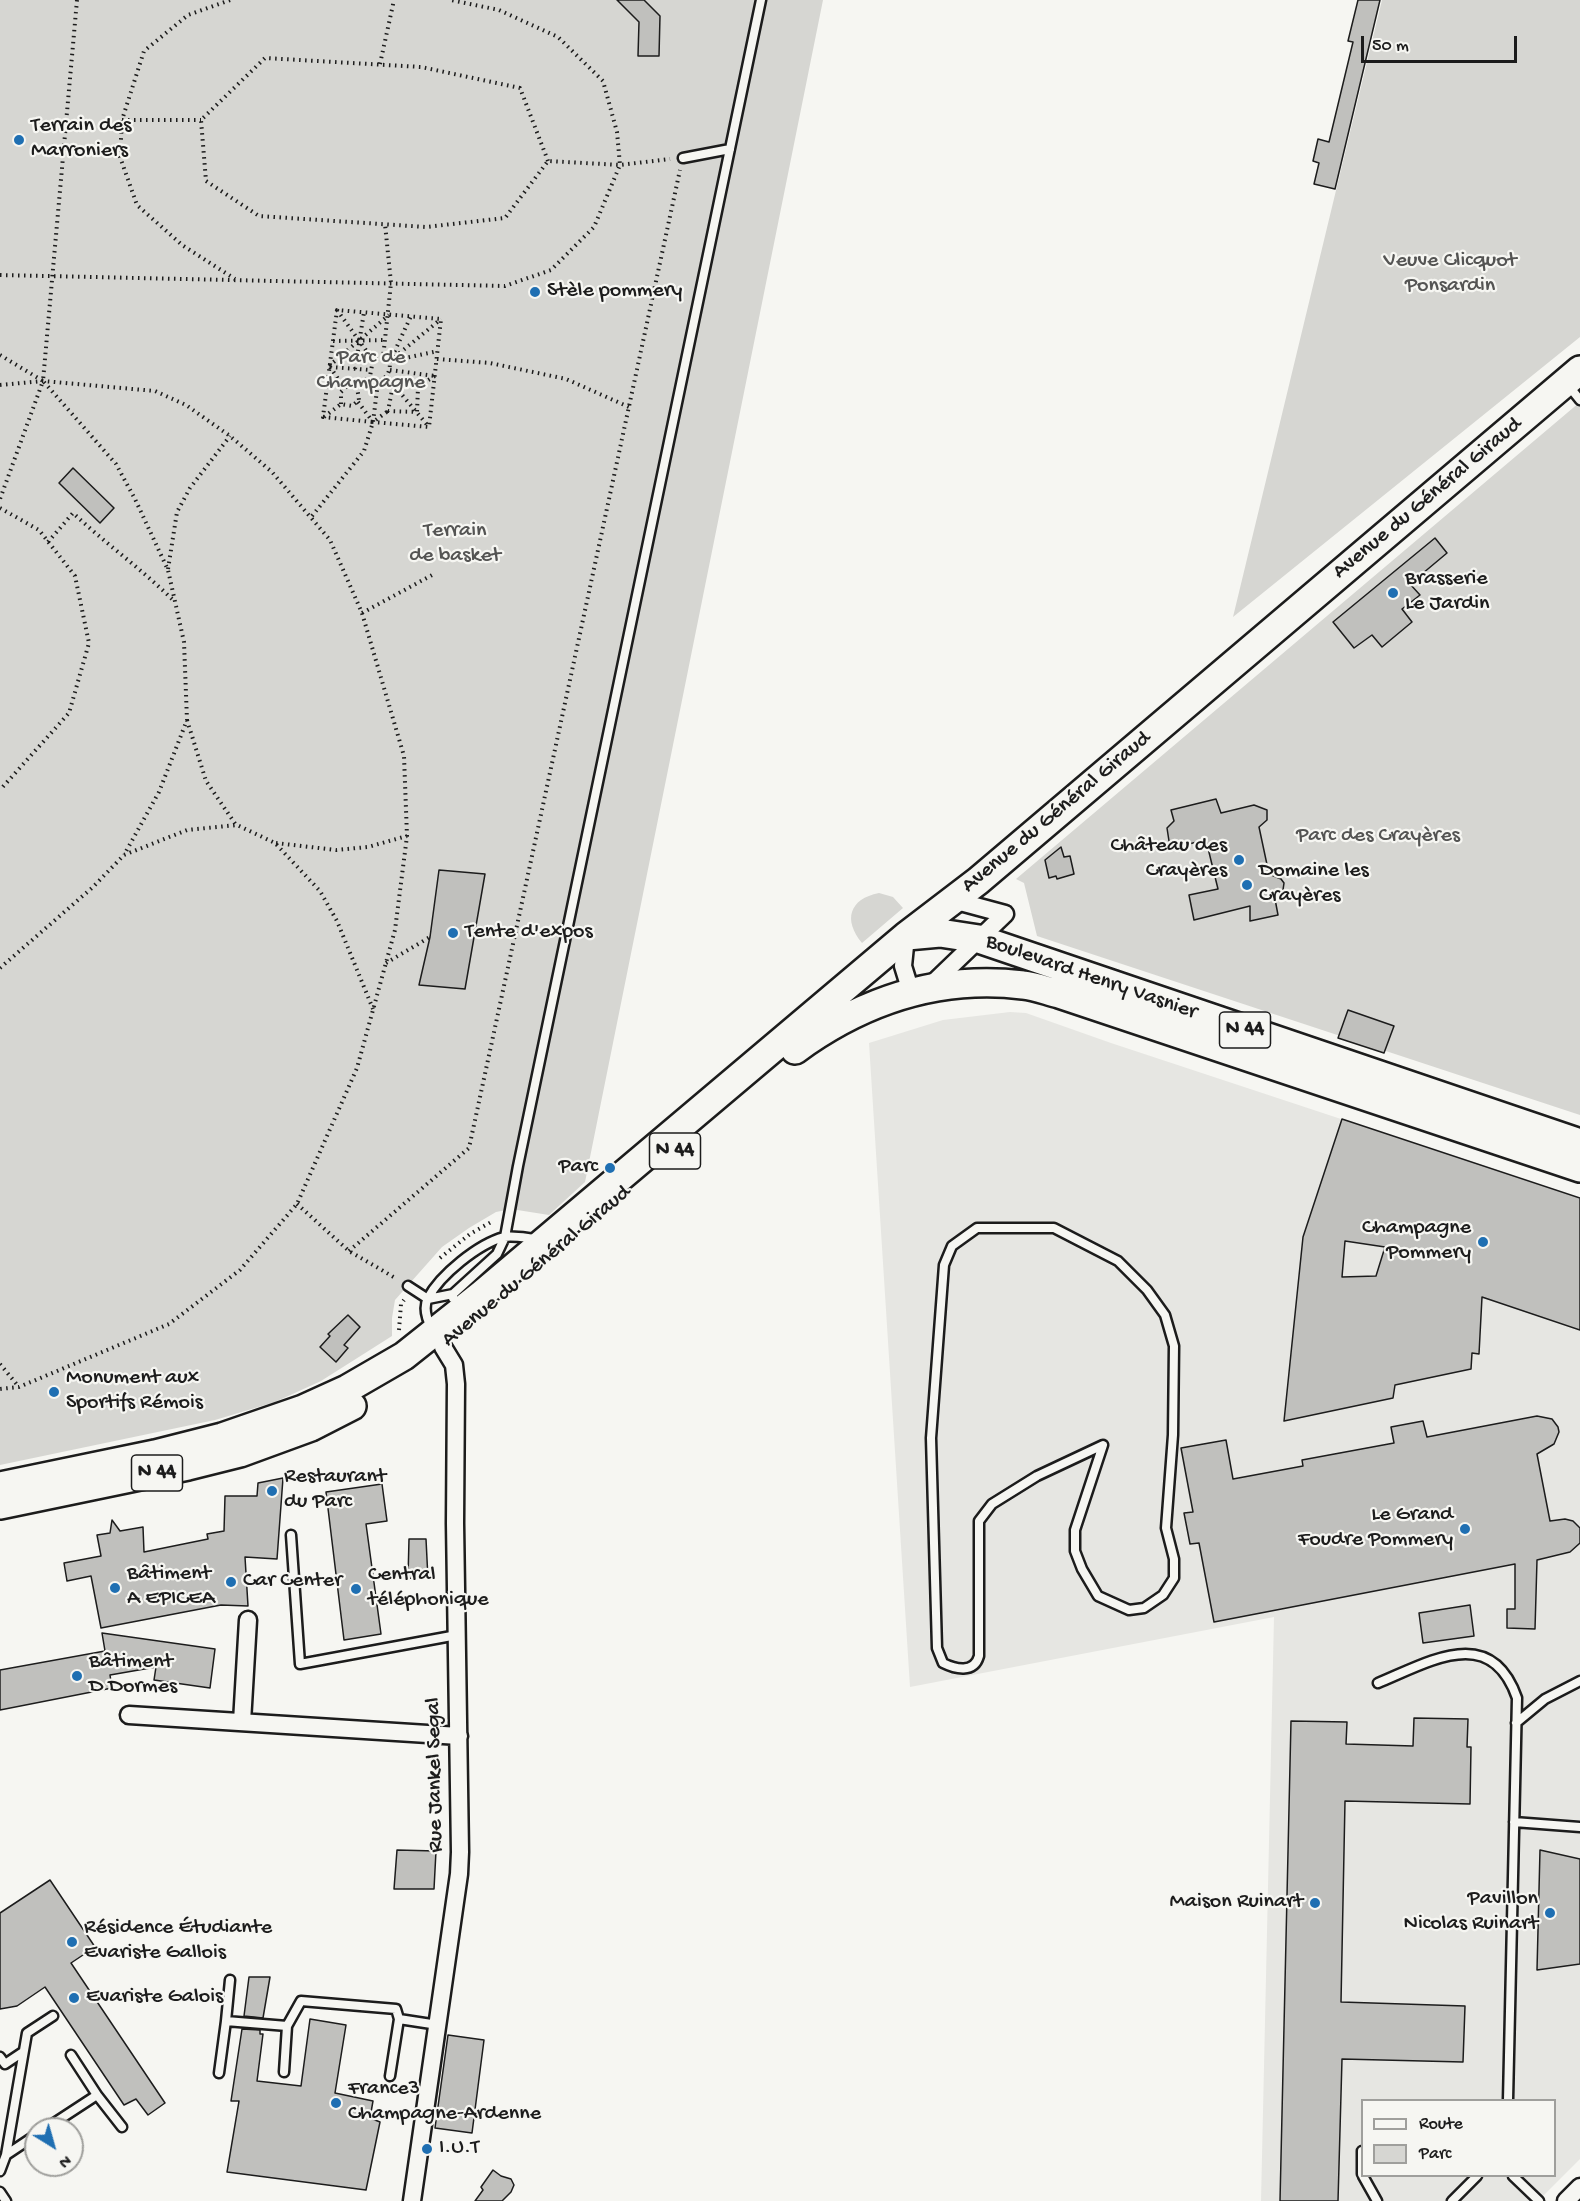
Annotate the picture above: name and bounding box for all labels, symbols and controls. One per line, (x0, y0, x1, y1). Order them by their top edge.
scale bar (1364, 24, 1520, 62)
text: 50 m (1372, 36, 1409, 57)
place label: Terrain des Marroniers (31, 114, 131, 166)
marker: Terrain des Marroniers (12, 133, 26, 147)
park label: Veuve Clicquot Ponsardin (1383, 249, 1517, 300)
place label: Stèle pommery (547, 279, 682, 305)
marker: Stèle pommery (528, 285, 542, 299)
park label: Parc de Champagne (317, 346, 425, 398)
street label: Avenue du Général Giraud (1328, 412, 1528, 586)
park label: Terrain de basket (409, 519, 501, 570)
place label: Brasserie Le Jardin (1405, 567, 1489, 618)
marker: Brasserie Le Jardin (1386, 586, 1400, 600)
street label: Avenue du Général Giraud (957, 726, 1157, 900)
park label: Parc des Crayères (1296, 824, 1460, 850)
place label: Château des Crayères (1111, 834, 1227, 885)
marker: Château des Crayères (1232, 853, 1246, 867)
place label: Domaine les Crayères (1259, 859, 1369, 910)
marker: Domaine les Crayères (1240, 878, 1254, 892)
place label: Tente d'expos (465, 920, 593, 946)
marker: Tente d'expos (446, 926, 460, 940)
street label: Boulevard Henry Vasnier (982, 929, 1200, 1027)
road number: N 44 (1220, 1012, 1270, 1048)
road number: N 44 (650, 1133, 700, 1169)
place label: Parc (558, 1155, 598, 1181)
marker: Parc (603, 1161, 617, 1175)
street label: Avenue du Général Giraud (437, 1180, 637, 1354)
place label: Champagne Pommery (1362, 1216, 1471, 1268)
marker: Champagne Pommery (1476, 1235, 1490, 1249)
place label: Monument aux Sportifs Rémois (66, 1366, 203, 1418)
marker: Monument aux Sportifs Rémois (47, 1385, 61, 1399)
road number: N 44 (132, 1455, 182, 1491)
place label: Restaurant du Parc (284, 1465, 386, 1516)
marker: Restaurant du Parc (265, 1484, 279, 1498)
place label: Le Grand Foudre Pommery (1298, 1503, 1453, 1554)
marker: Le Grand Foudre Pommery (1458, 1522, 1472, 1536)
place label: Bâtiment A EPICEA (127, 1562, 215, 1614)
place label: Central téléphonique (368, 1563, 489, 1615)
place label: Car Center (243, 1569, 342, 1595)
marker: Car Center (224, 1575, 238, 1589)
marker: Bâtiment A EPICEA (108, 1581, 122, 1595)
marker: Central téléphonique (349, 1582, 363, 1596)
place label: Bâtiment D Dormes (89, 1650, 177, 1702)
marker: Bâtiment D Dormes (70, 1669, 84, 1683)
street label: Rue Jankel Segal (421, 1697, 451, 1853)
place label: Pavillon Nicolas Ruinart (1404, 1887, 1538, 1939)
place label: Maison Ruinart (1170, 1890, 1303, 1916)
marker: Maison Ruinart (1308, 1896, 1322, 1910)
marker: Pavillon Nicolas Ruinart (1543, 1906, 1557, 1920)
place label: Résidence Étudiante Evariste Gallois (84, 1916, 272, 1968)
marker: Résidence Étudiante Evariste Gallois (65, 1935, 79, 1949)
place label: Evariste Galois (86, 1985, 223, 2011)
marker: Evariste Galois (67, 1991, 81, 2005)
place label: France3 Champagne-Ardenne (348, 2077, 541, 2128)
marker: France3 Champagne-Ardenne (329, 2096, 343, 2110)
legend (1361, 2099, 1556, 2177)
text: Route (1419, 2114, 1463, 2135)
north arrow (24, 2117, 84, 2177)
place label: I.U.T (439, 2136, 479, 2162)
marker: I.U.T (420, 2142, 434, 2156)
text: Parc (1419, 2144, 1451, 2165)
text: N (54, 2149, 74, 2171)

